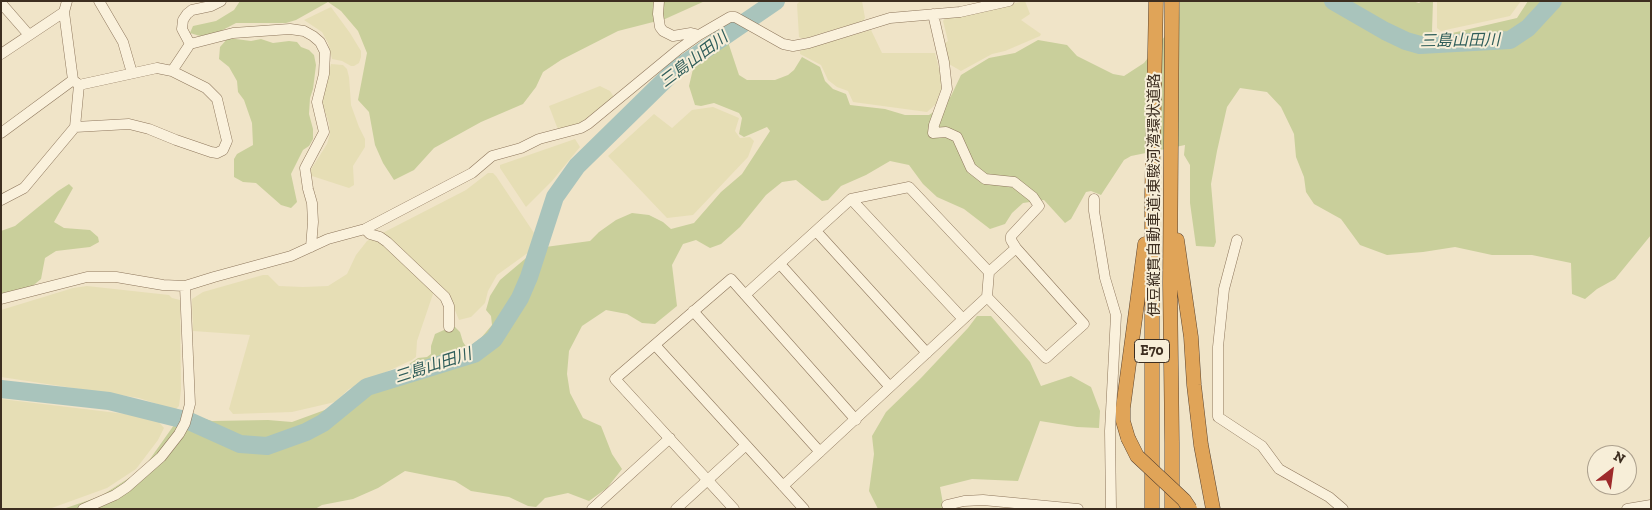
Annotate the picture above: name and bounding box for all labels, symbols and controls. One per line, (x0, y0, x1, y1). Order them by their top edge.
water label: 三島山田川 (656, 28, 732, 92)
water label: 三島山田川 (1420, 31, 1500, 51)
street label: 伊豆縦貫自動車道;東駿河湾環状道路 (1146, 73, 1164, 317)
road number: E70 (1134, 340, 1170, 362)
water label: 三島山田川 (392, 345, 474, 387)
north arrow (1587, 445, 1637, 495)
text: N (1610, 447, 1628, 467)

